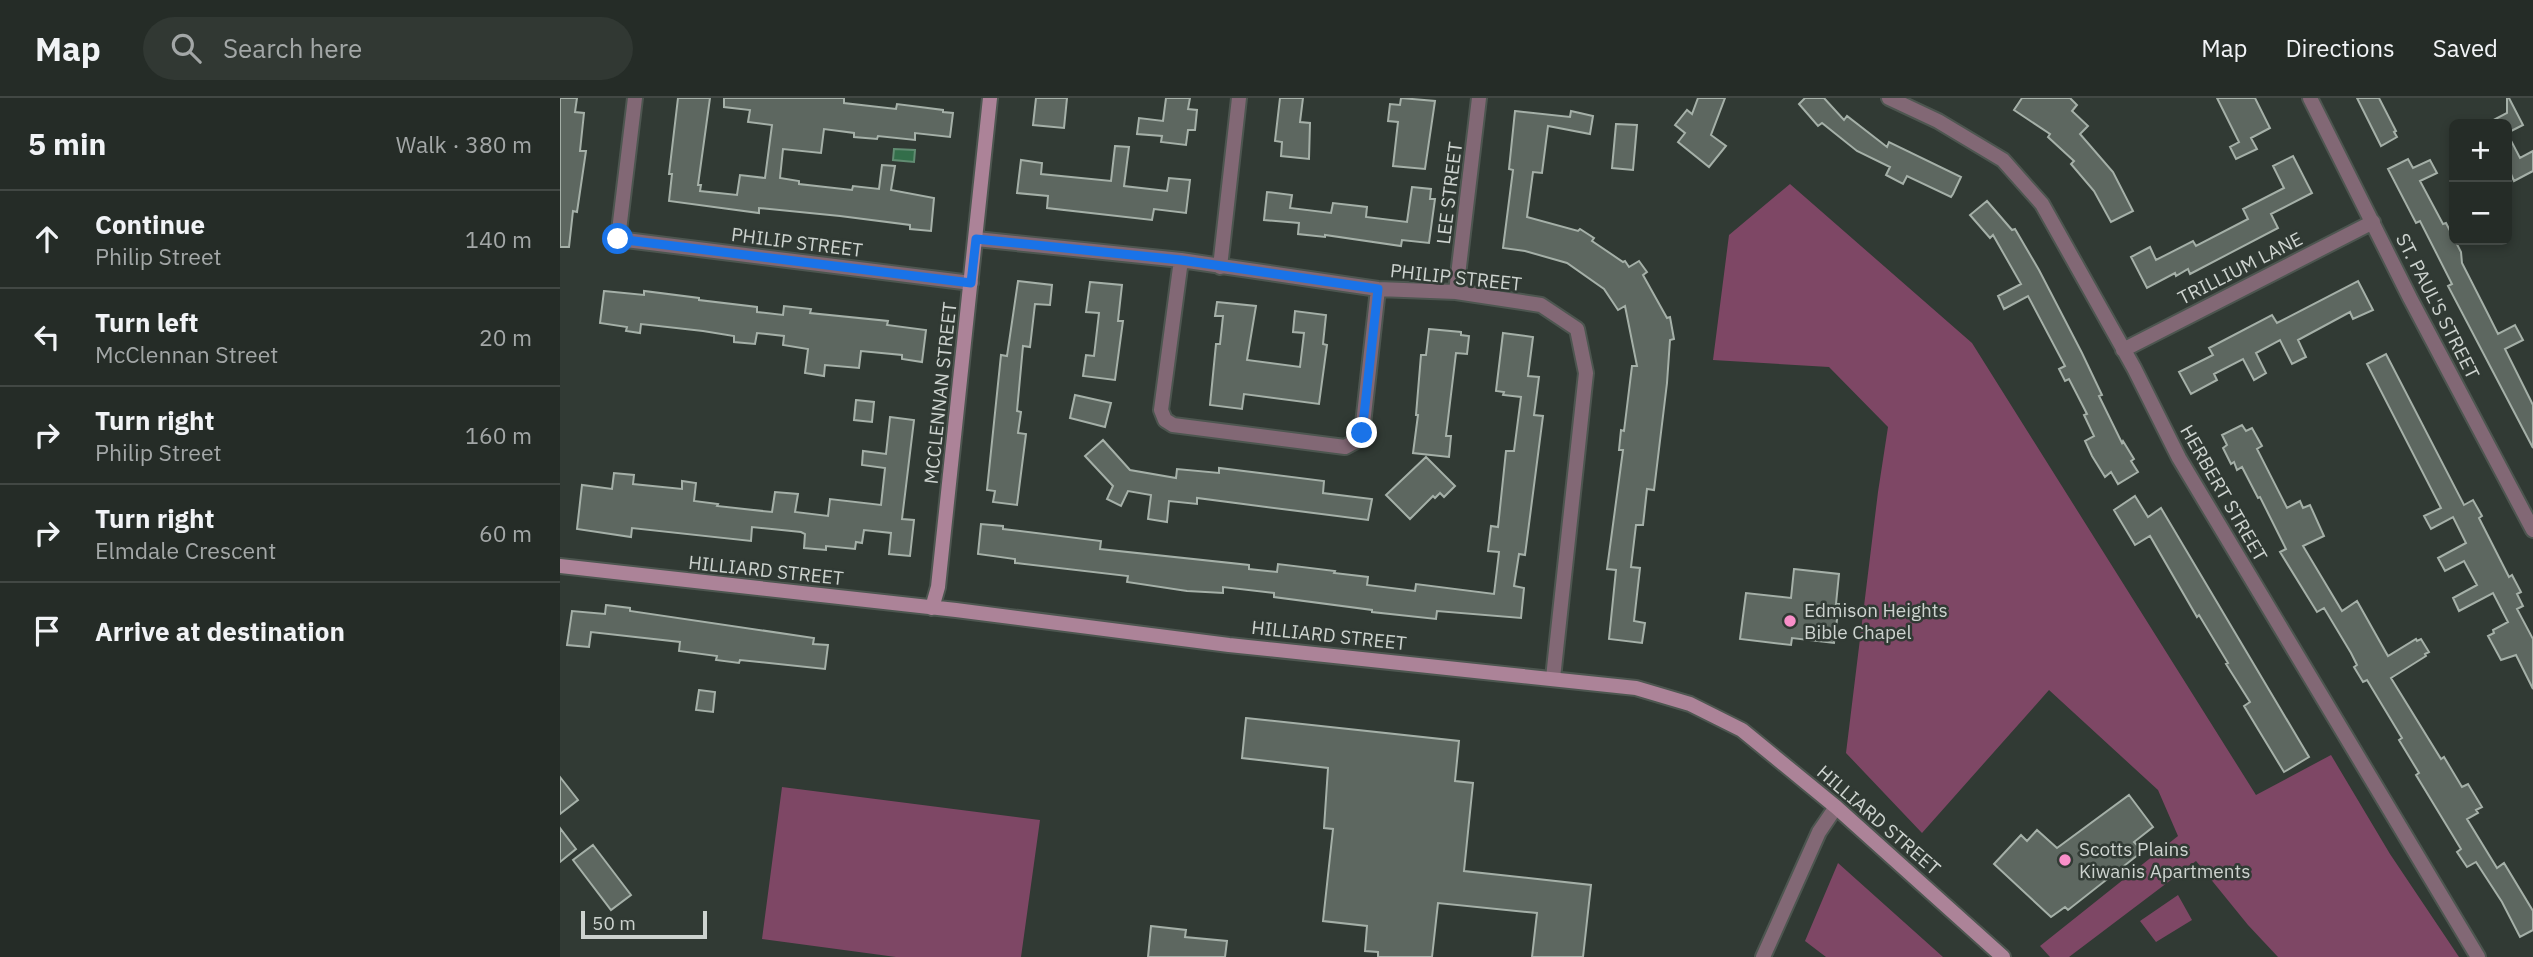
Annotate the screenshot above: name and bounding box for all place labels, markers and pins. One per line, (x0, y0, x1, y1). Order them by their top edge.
place label: Edmison Heights Bible Chapel (1804, 598, 1948, 644)
marker: Edmison Heights Bible Chapel (1782, 613, 1798, 629)
place label: Scotts Plains Kiwanis Apartments (2079, 837, 2250, 883)
marker: Scotts Plains Kiwanis Apartments (2057, 852, 2073, 868)

